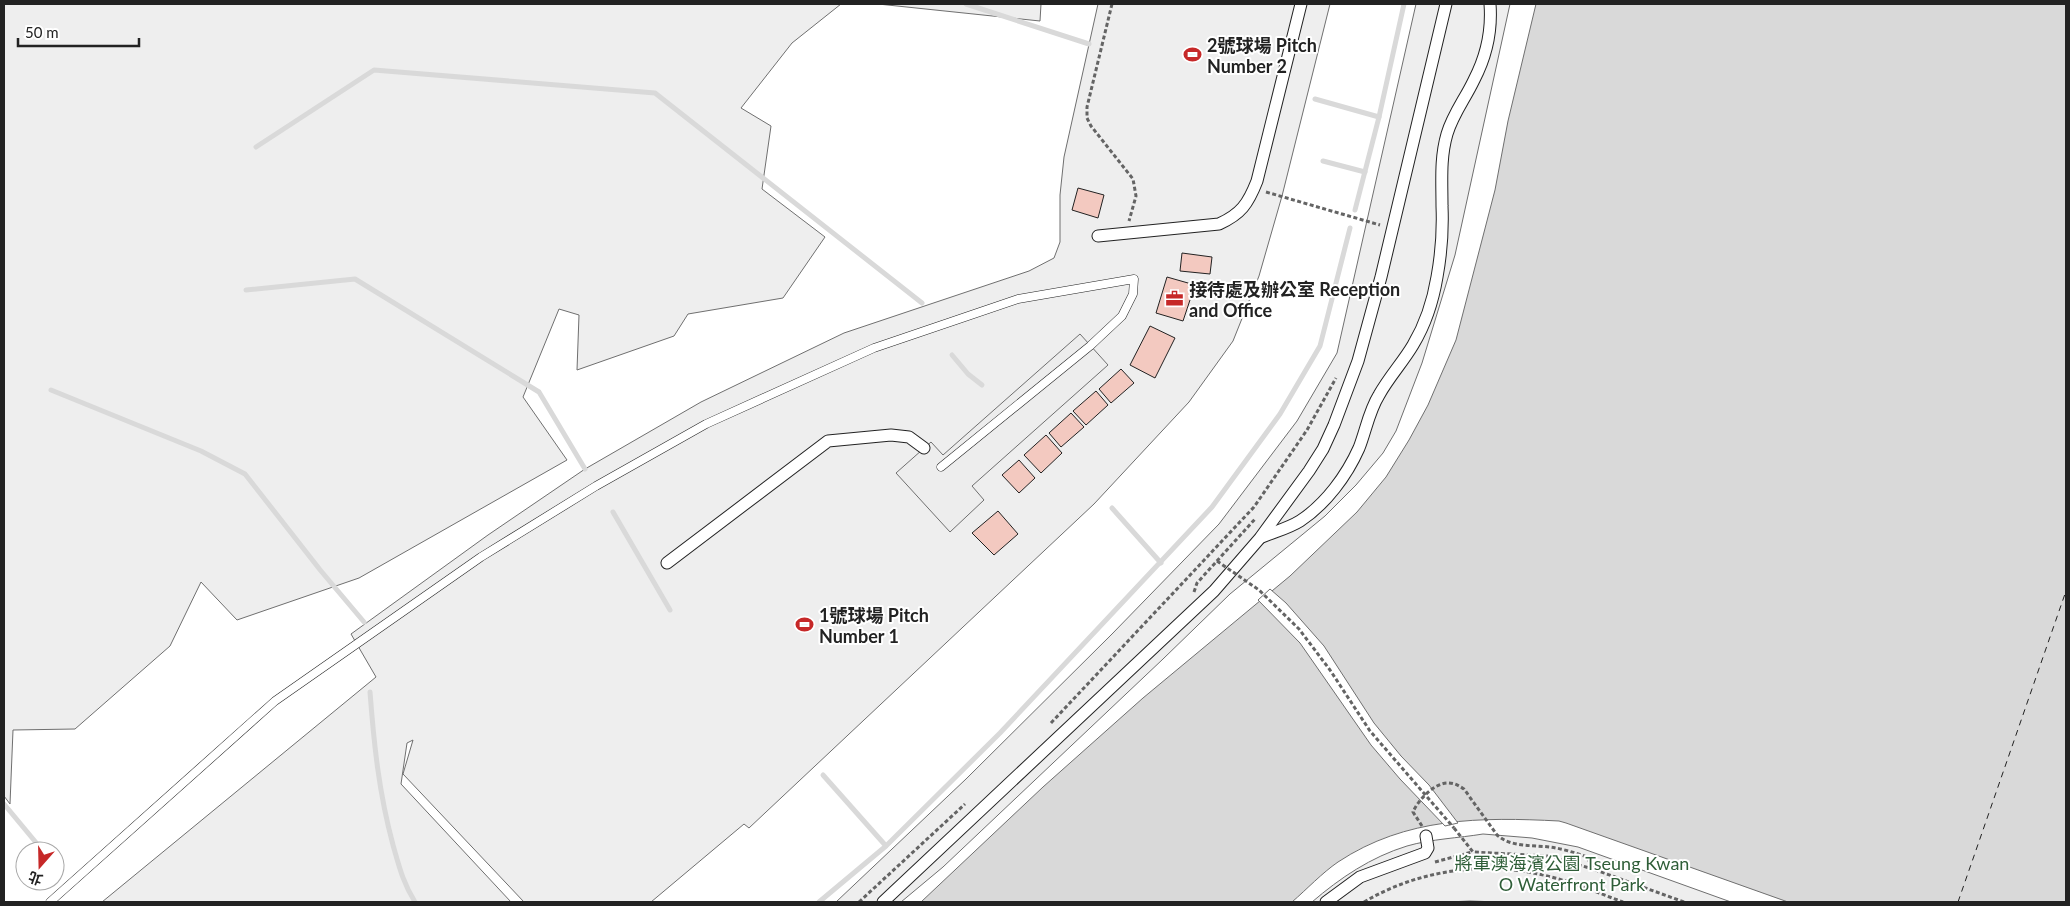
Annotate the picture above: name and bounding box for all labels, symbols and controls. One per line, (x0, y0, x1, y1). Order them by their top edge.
scale bar (18, 15, 139, 47)
text: 50 m (25, 23, 59, 41)
place label: 2號球場 Pitch Number 2 (1207, 34, 1317, 77)
sports icon: 2號球場 Pitch Number 2 (1183, 45, 1203, 65)
place label: 接待處及辦公室 Reception and Office (1189, 278, 1400, 321)
office icon: 接待處及辦公室 Reception and Office (1165, 289, 1185, 309)
place label: 1號球場 Pitch Number 1 (819, 604, 929, 647)
sports icon: 1號球場 Pitch Number 1 (795, 615, 815, 635)
north arrow (15, 841, 65, 891)
park label: 將軍澳海濱公園 Tseung Kwan O Waterfront Park (1455, 852, 1689, 895)
text: 北 (26, 868, 45, 889)

